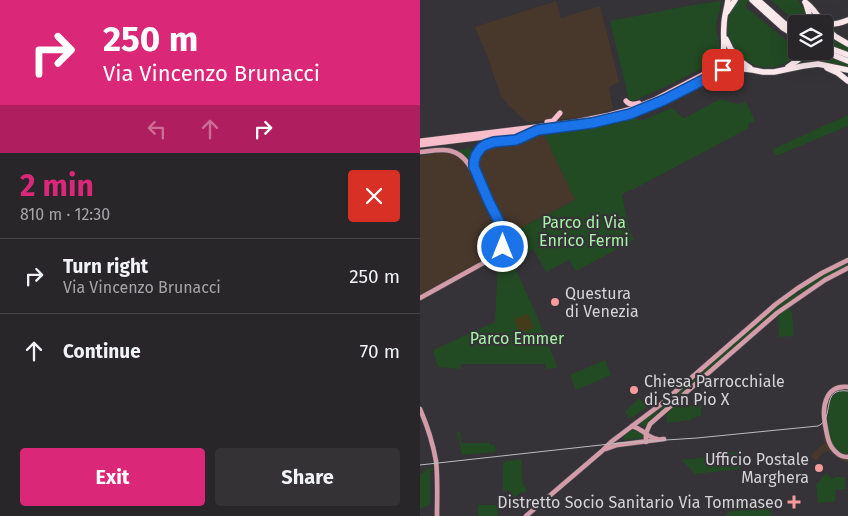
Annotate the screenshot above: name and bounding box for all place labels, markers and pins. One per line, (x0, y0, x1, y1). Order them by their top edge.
pin (702, 49, 744, 91)
place label: Questura di Venezia (565, 284, 639, 321)
marker: Questura di Venezia (549, 296, 561, 308)
place label: Chiesa Parrocchiale di San Pio X (644, 372, 785, 409)
marker: Chiesa Parrocchiale di San Pio X (628, 384, 640, 396)
place label: Ufficio Postale Marghera (705, 450, 809, 487)
marker: Ufficio Postale Marghera (813, 462, 825, 474)
place label: Distretto Socio Sanitario Via Tommaseo (497, 493, 783, 512)
marker: Distretto Socio Sanitario Via Tommaseo (787, 495, 801, 509)

